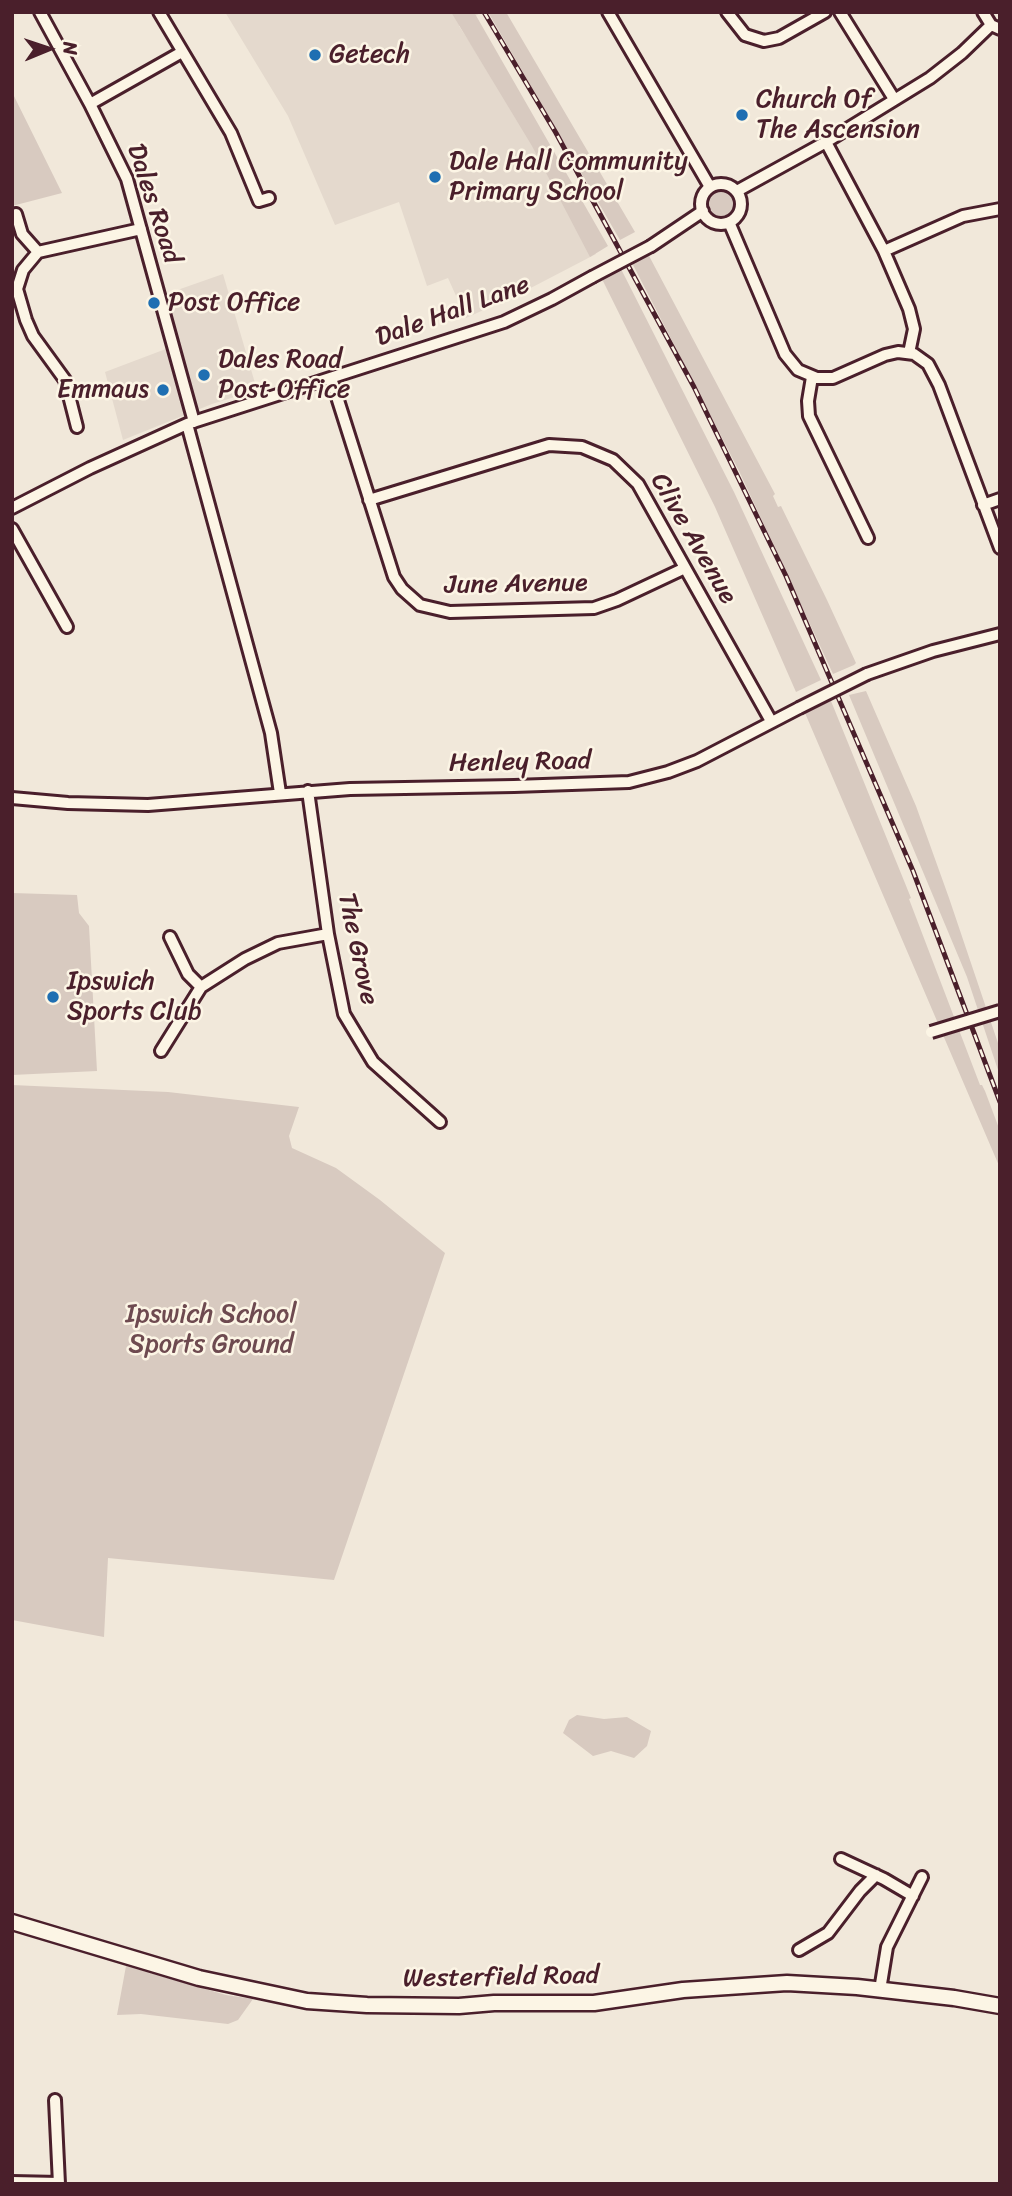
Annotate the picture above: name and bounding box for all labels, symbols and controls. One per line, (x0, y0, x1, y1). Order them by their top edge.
north arrow (14, 14, 84, 84)
place label: Getech (329, 39, 410, 71)
text: N (54, 41, 87, 55)
marker: Getech (307, 47, 323, 63)
place label: Church Of The Ascension (756, 84, 920, 146)
marker: Church Of The Ascension (734, 107, 750, 123)
street label: Dales Road (119, 140, 187, 268)
place label: Dale Hall Community Primary School (449, 146, 688, 208)
marker: Dale Hall Community Primary School (427, 169, 443, 185)
street label: Dale Hall Lane (372, 270, 534, 354)
place label: Post Office (168, 287, 300, 319)
marker: Post Office (146, 295, 162, 311)
place label: Dales Road Post Office (218, 344, 350, 406)
marker: Dales Road Post Office (196, 367, 212, 383)
place label: Emmaus (57, 374, 149, 406)
marker: Emmaus (155, 382, 171, 398)
street label: Clive Avenue (643, 468, 743, 610)
street label: June Avenue (444, 568, 588, 602)
street label: Henley Road (449, 746, 591, 780)
street label: The Grove (330, 890, 384, 1008)
place label: Ipswich Sports Club (67, 966, 202, 1028)
marker: Ipswich Sports Club (45, 989, 61, 1005)
park label: Ipswich School Sports Ground (125, 1299, 297, 1360)
street label: Westerfield Road (403, 1961, 599, 1995)

